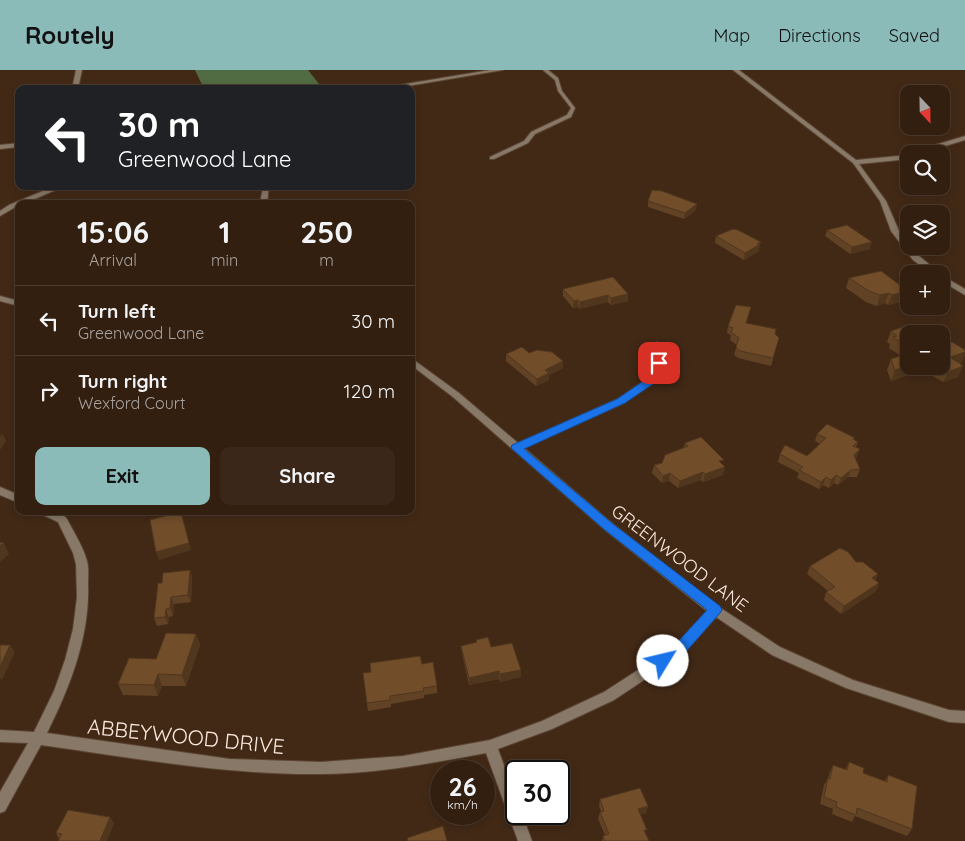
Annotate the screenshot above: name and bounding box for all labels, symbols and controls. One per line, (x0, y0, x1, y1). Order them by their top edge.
text: Routely (25, 20, 115, 50)
text: Map (713, 24, 750, 47)
text: Directions (778, 24, 861, 47)
text: Saved (889, 24, 940, 47)
north arrow (900, 85, 950, 135)
map controls (900, 85, 950, 375)
text: 30 m (118, 102, 200, 146)
icon: left (35, 105, 100, 170)
text: Greenwood Lane (118, 145, 292, 173)
button: search (900, 145, 950, 195)
button: layers (900, 205, 950, 255)
text: 15:06 (77, 213, 149, 251)
text: 1 (219, 213, 231, 251)
text: 250 (300, 213, 353, 251)
text: Arrival (89, 250, 137, 270)
text: min (211, 250, 238, 270)
text: m (319, 250, 334, 270)
button: + (900, 265, 950, 315)
text: Turn left (78, 299, 156, 323)
icon: left (35, 307, 63, 335)
text: 30 m (351, 309, 395, 333)
text: Greenwood Lane (78, 323, 204, 343)
button: − (900, 325, 950, 375)
pin (638, 342, 680, 384)
icon: arrive (645, 349, 673, 377)
text: Turn right (78, 369, 167, 393)
icon: right (35, 377, 63, 405)
text: 120 m (344, 379, 395, 403)
text: Wexford Court (78, 393, 185, 413)
button: Exit (35, 447, 210, 505)
button: Share (220, 447, 395, 505)
street label: GREENWOOD LANE (607, 499, 753, 617)
position arrow (636, 634, 688, 686)
street label: ABBEYWOOD DRIVE (86, 713, 286, 759)
speed limit sign: 30 (505, 760, 570, 825)
text: 26 (448, 771, 477, 802)
text: km/h (447, 797, 478, 812)

